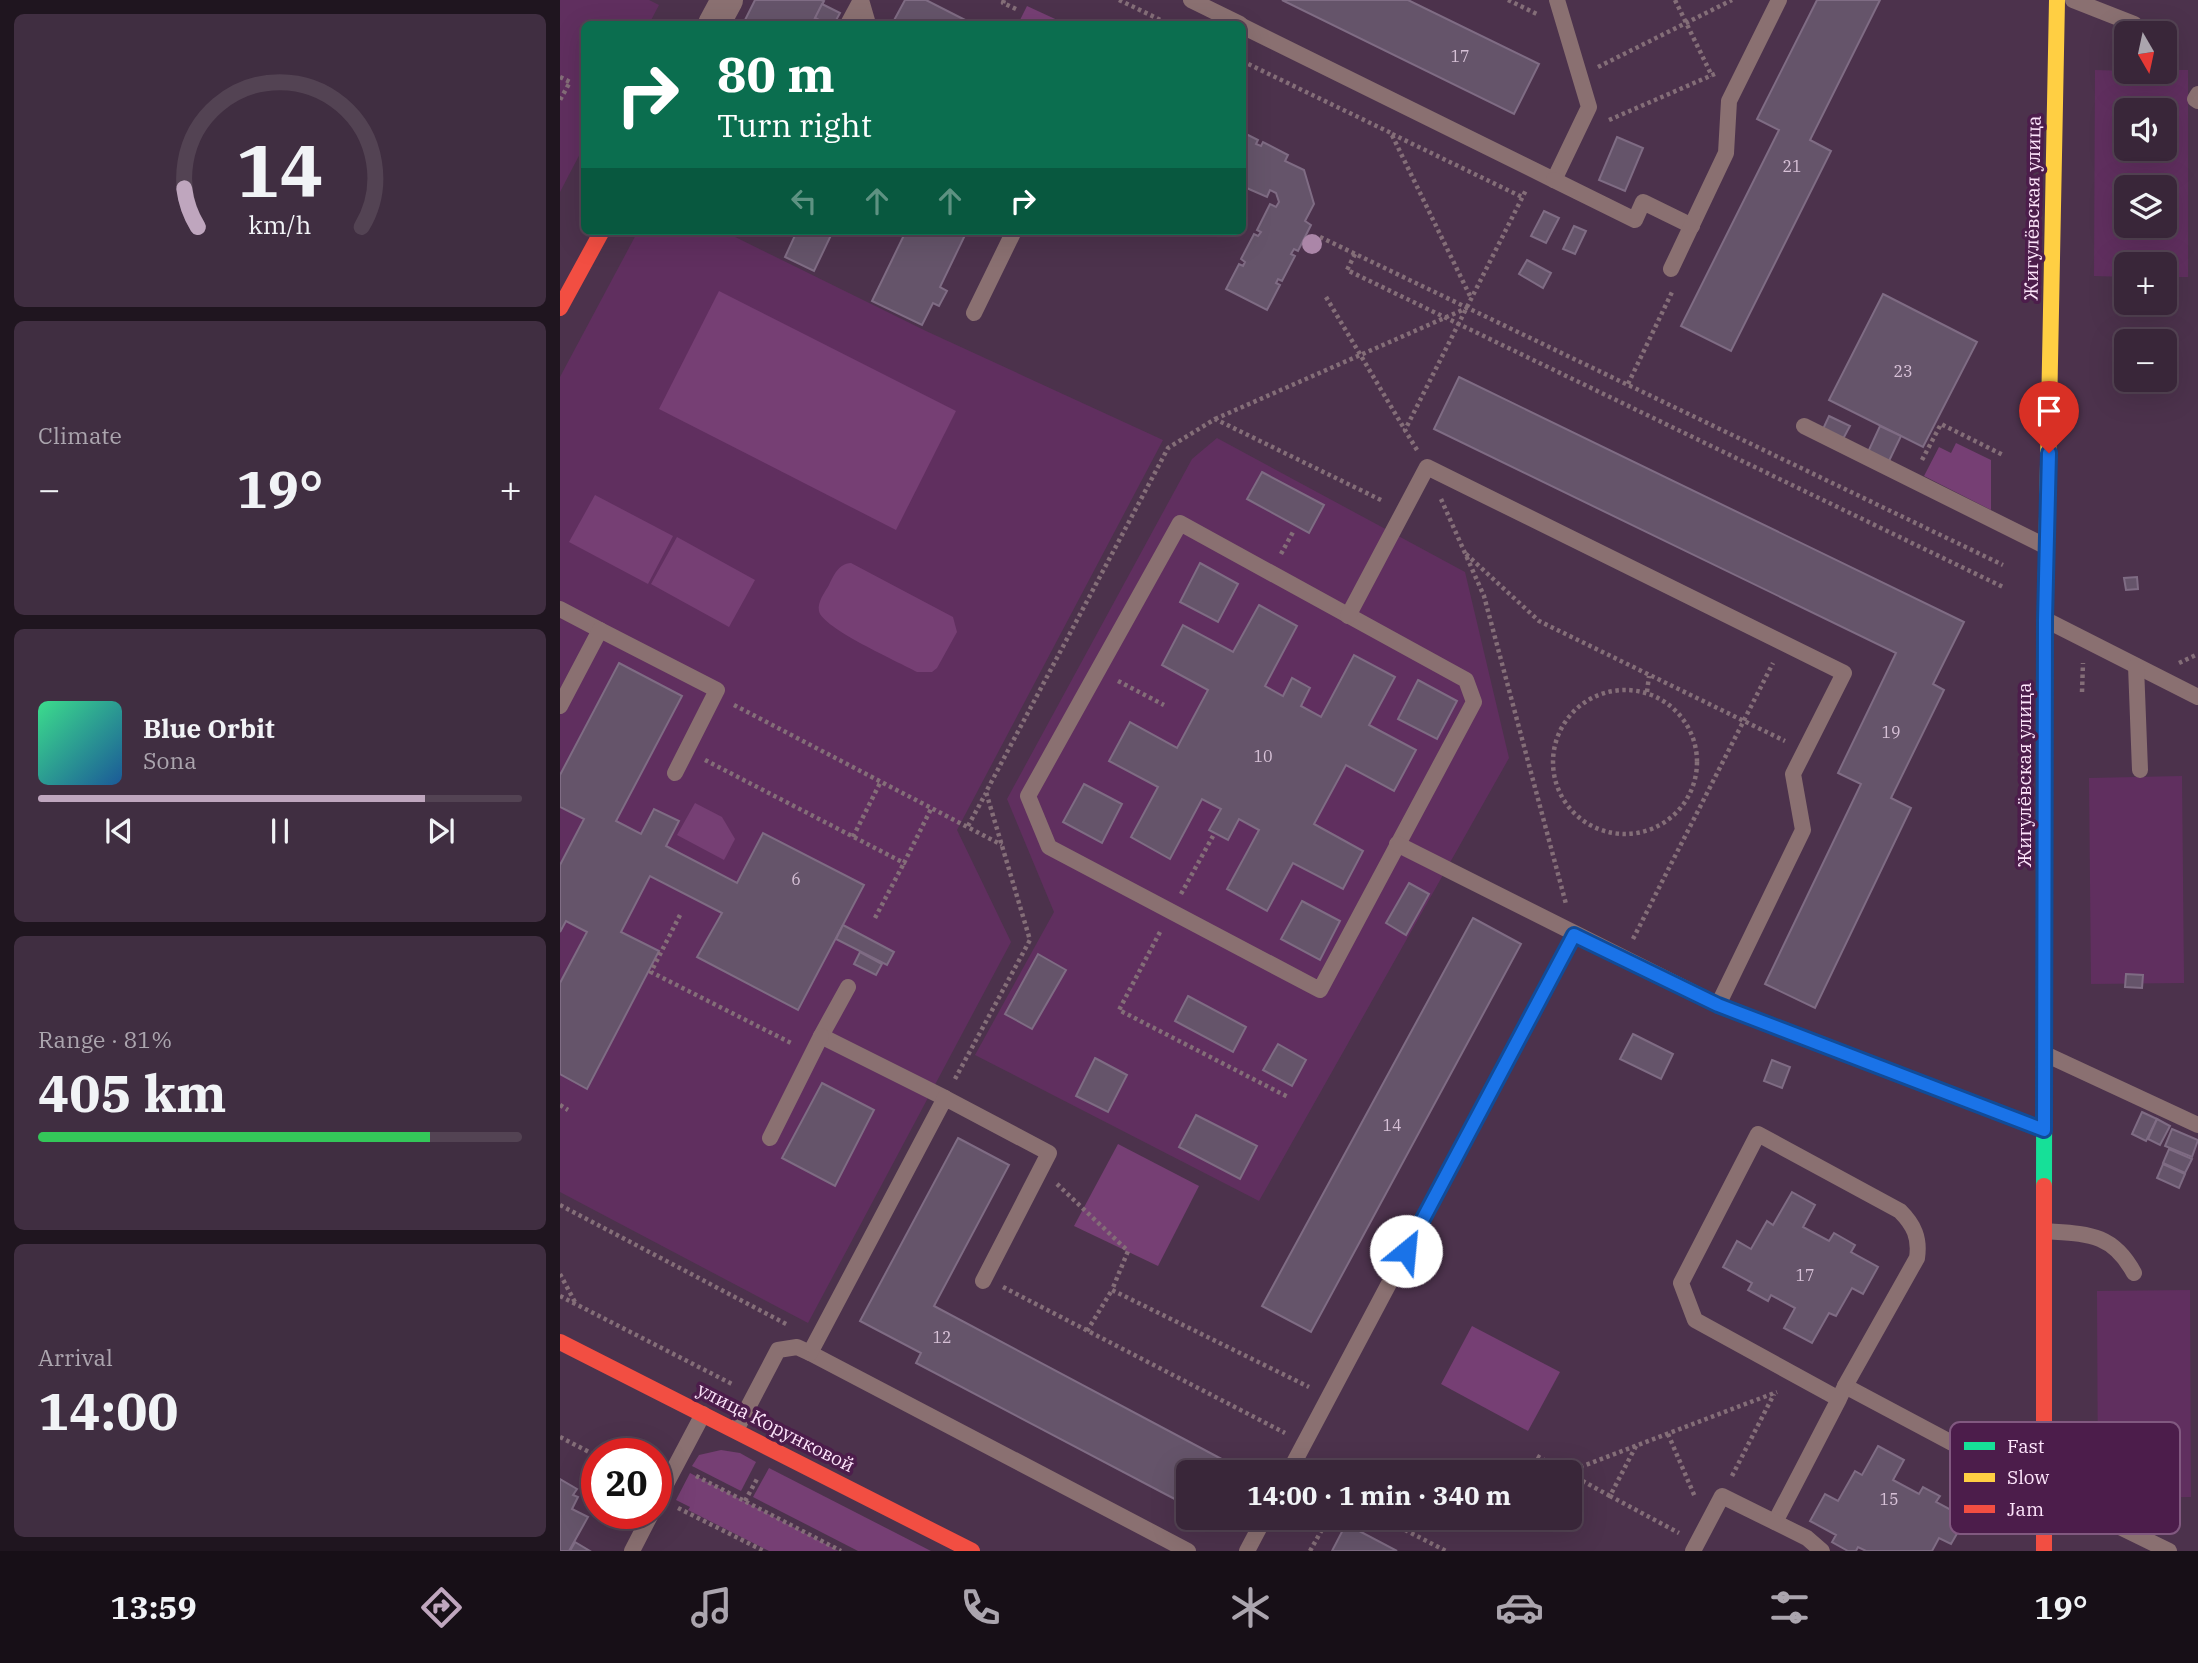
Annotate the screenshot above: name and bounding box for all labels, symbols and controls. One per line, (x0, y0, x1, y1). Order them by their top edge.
north arrow (2114, 21, 2177, 84)
map controls (2114, 21, 2177, 392)
text: 80 m (717, 42, 835, 105)
house number: 17 (1450, 46, 1470, 66)
icon: right (602, 49, 693, 140)
button: sound (2114, 98, 2177, 161)
text: Turn right (717, 104, 872, 146)
street label: Жигулёвская улица (2018, 115, 2046, 301)
text: 14 (236, 122, 324, 217)
house number: 21 (1782, 156, 1802, 176)
button: layers (2114, 175, 2177, 238)
icon: left (785, 182, 823, 220)
icon: ahead (858, 182, 896, 220)
icon: ahead (931, 182, 969, 220)
icon: right (1004, 182, 1042, 220)
text: km/h (248, 208, 312, 241)
button: + (2114, 252, 2177, 315)
button: − (2114, 329, 2177, 392)
house number: 23 (1893, 361, 1913, 381)
pin (2019, 381, 2079, 453)
icon: arrive (2030, 392, 2068, 430)
text: Climate (38, 420, 122, 450)
text: 19° (237, 455, 323, 522)
text: − (38, 464, 61, 513)
text: + (499, 464, 522, 513)
street label: Жигулёвская улица (2012, 682, 2036, 868)
text: Blue Orbit (143, 711, 275, 745)
house number: 19 (1881, 722, 1901, 742)
text: Sona (143, 745, 197, 775)
house number: 10 (1253, 746, 1273, 766)
icon: previous (100, 812, 138, 850)
icon: pause (261, 812, 299, 850)
icon: next (422, 812, 460, 850)
house number: 6 (791, 869, 801, 889)
text: Range · 81% (38, 1024, 172, 1054)
text: 405 km (38, 1059, 227, 1126)
house number: 14 (1382, 1115, 1402, 1135)
position arrow (1369, 1214, 1443, 1288)
house number: 17 (1795, 1265, 1815, 1285)
house number: 12 (932, 1327, 952, 1347)
text: Arrival (38, 1342, 113, 1372)
text: 14:00 (38, 1377, 179, 1444)
street label: улица Корунковой (693, 1377, 859, 1477)
legend (1950, 1422, 2180, 1534)
text: Fast (2007, 1434, 2045, 1458)
speed limit sign: 20 (581, 1438, 672, 1529)
text: Slow (2007, 1465, 2049, 1489)
text: 14:00 · 1 min · 340 m (1247, 1478, 1511, 1512)
house number: 15 (1879, 1489, 1899, 1509)
text: Jam (2007, 1497, 2044, 1521)
icon: directions (417, 1583, 466, 1632)
icon: music (687, 1583, 736, 1632)
icon: phone (956, 1583, 1005, 1632)
icon: climate (1226, 1583, 1275, 1632)
icon: car (1495, 1583, 1544, 1632)
icon: filters (1765, 1583, 1814, 1632)
text: 13:59 (110, 1586, 197, 1628)
text: 19° (2034, 1586, 2088, 1628)

